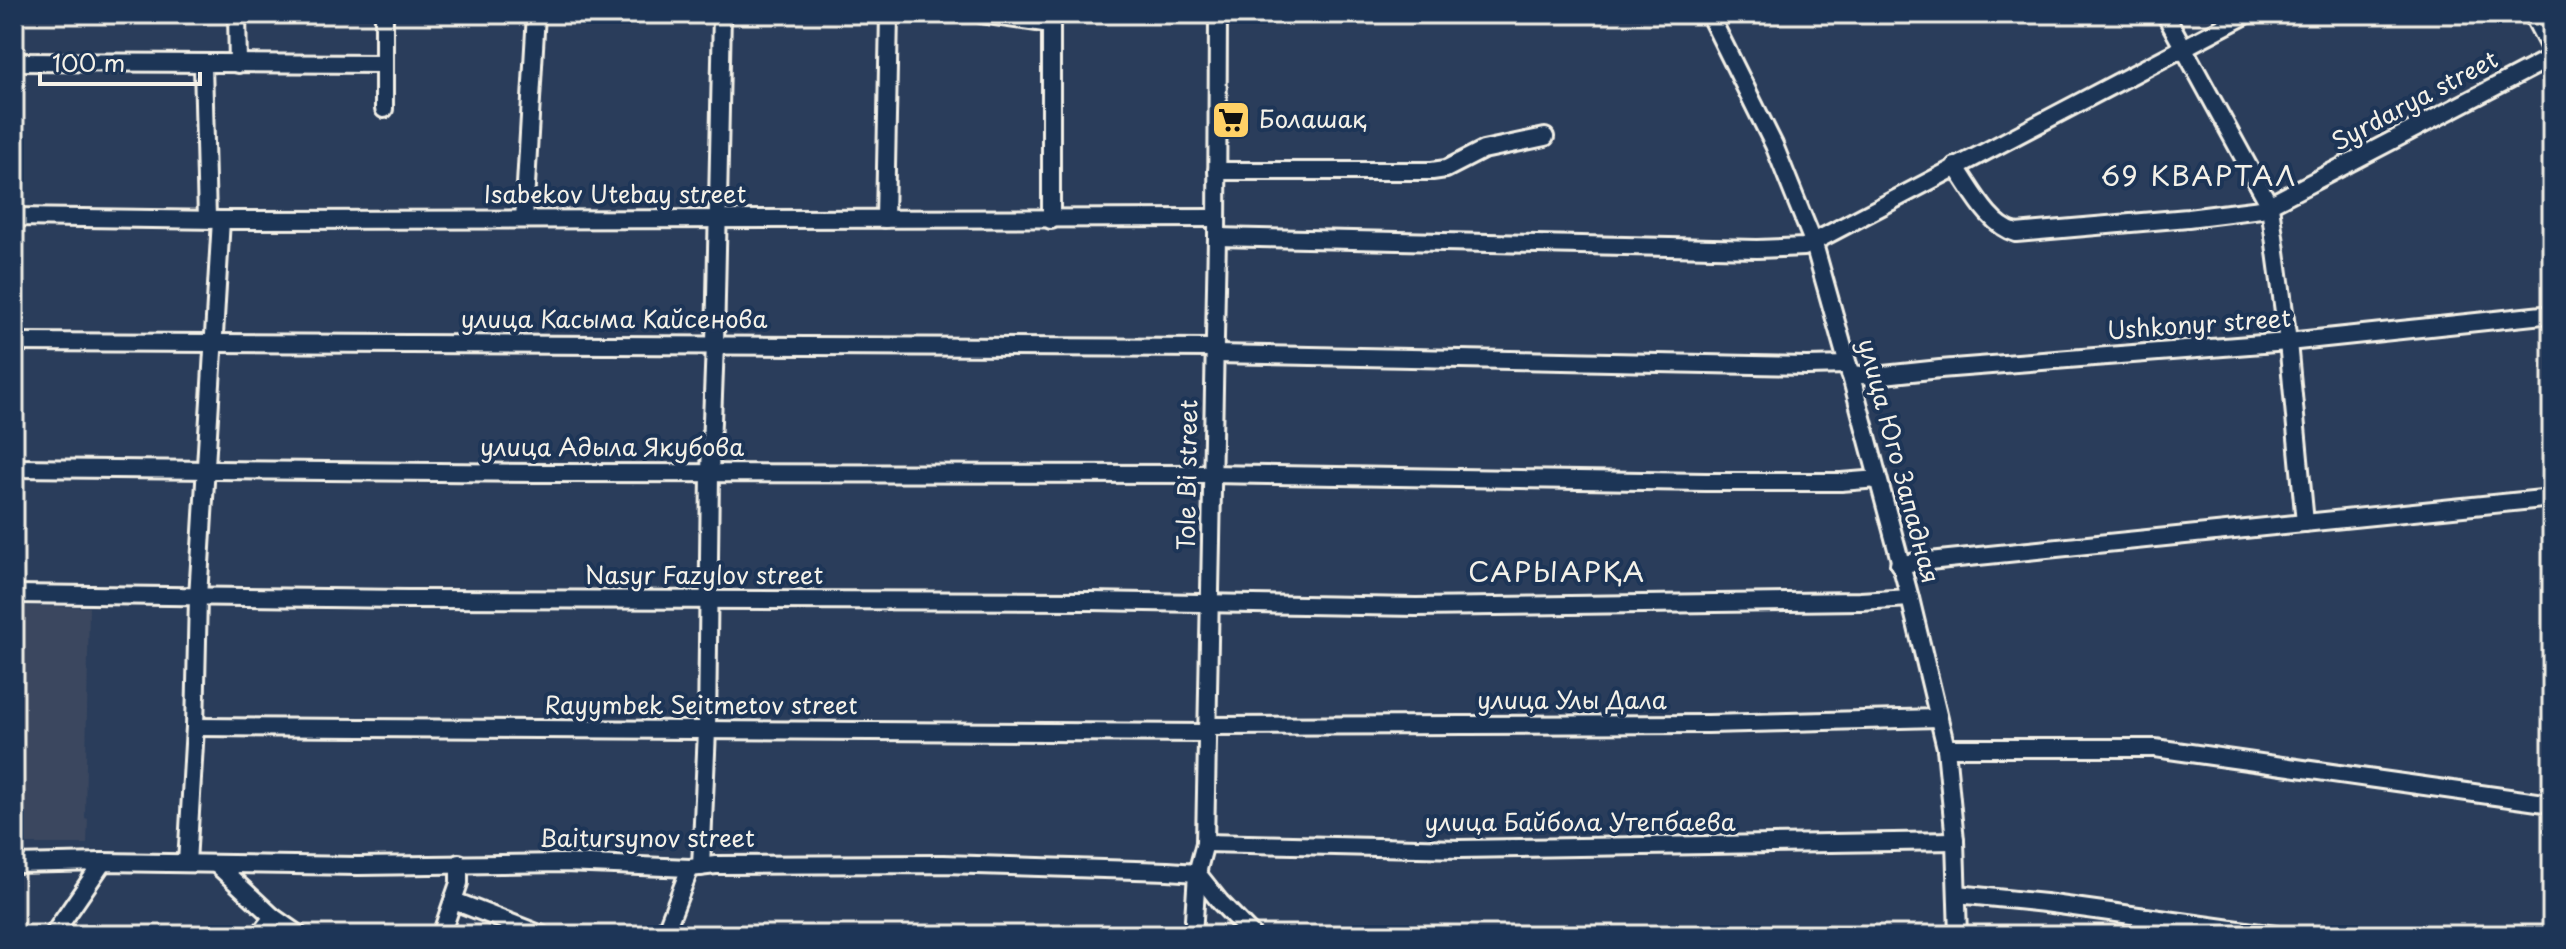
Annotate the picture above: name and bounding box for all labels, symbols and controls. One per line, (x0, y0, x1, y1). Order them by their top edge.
scale bar (40, 36, 200, 86)
street label: Syrdarya street (2324, 40, 2504, 158)
text: 100 m (52, 44, 125, 80)
supermarket icon: Болашақ (1210, 99, 1252, 141)
place label: Болашақ (1259, 100, 1367, 136)
district label: 69 КВАРТАЛ (2100, 153, 2298, 196)
street label: Isabekov Utebay street (484, 175, 746, 211)
street label: Ushkonyr street (2106, 299, 2292, 347)
street label: улица Касыма Кайсенова (461, 300, 767, 336)
street label: улица Юго Западная (1850, 334, 1950, 587)
street label: Tole Bi street (1167, 399, 1205, 551)
street label: улица Адыла Якубова (480, 428, 744, 464)
district label: САРЫАРҚА (1468, 549, 1646, 592)
street label: Nasyr Fazylov street (585, 556, 824, 592)
street label: улица Улы Дала (1477, 681, 1667, 717)
street label: Rayymbek Seitmetov street (544, 686, 858, 722)
street label: улица Байбола Утепбаева (1424, 803, 1736, 839)
street label: Baitursynov street (539, 819, 755, 855)

